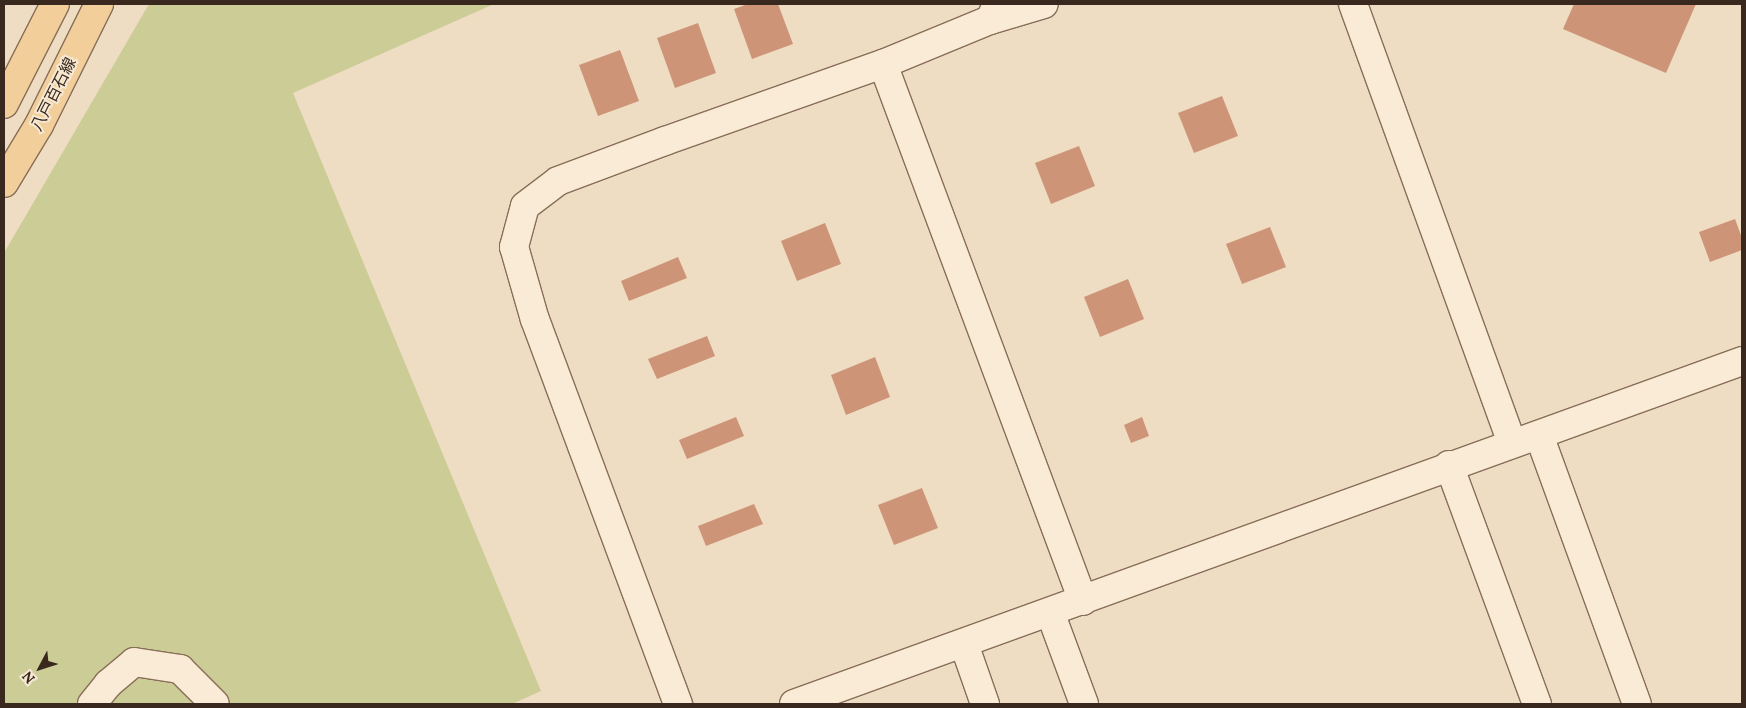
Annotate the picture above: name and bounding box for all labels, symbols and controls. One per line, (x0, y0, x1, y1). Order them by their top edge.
street label: 八戸百石線 (26, 54, 80, 134)
north arrow (15, 643, 65, 693)
text: N (18, 668, 39, 688)

